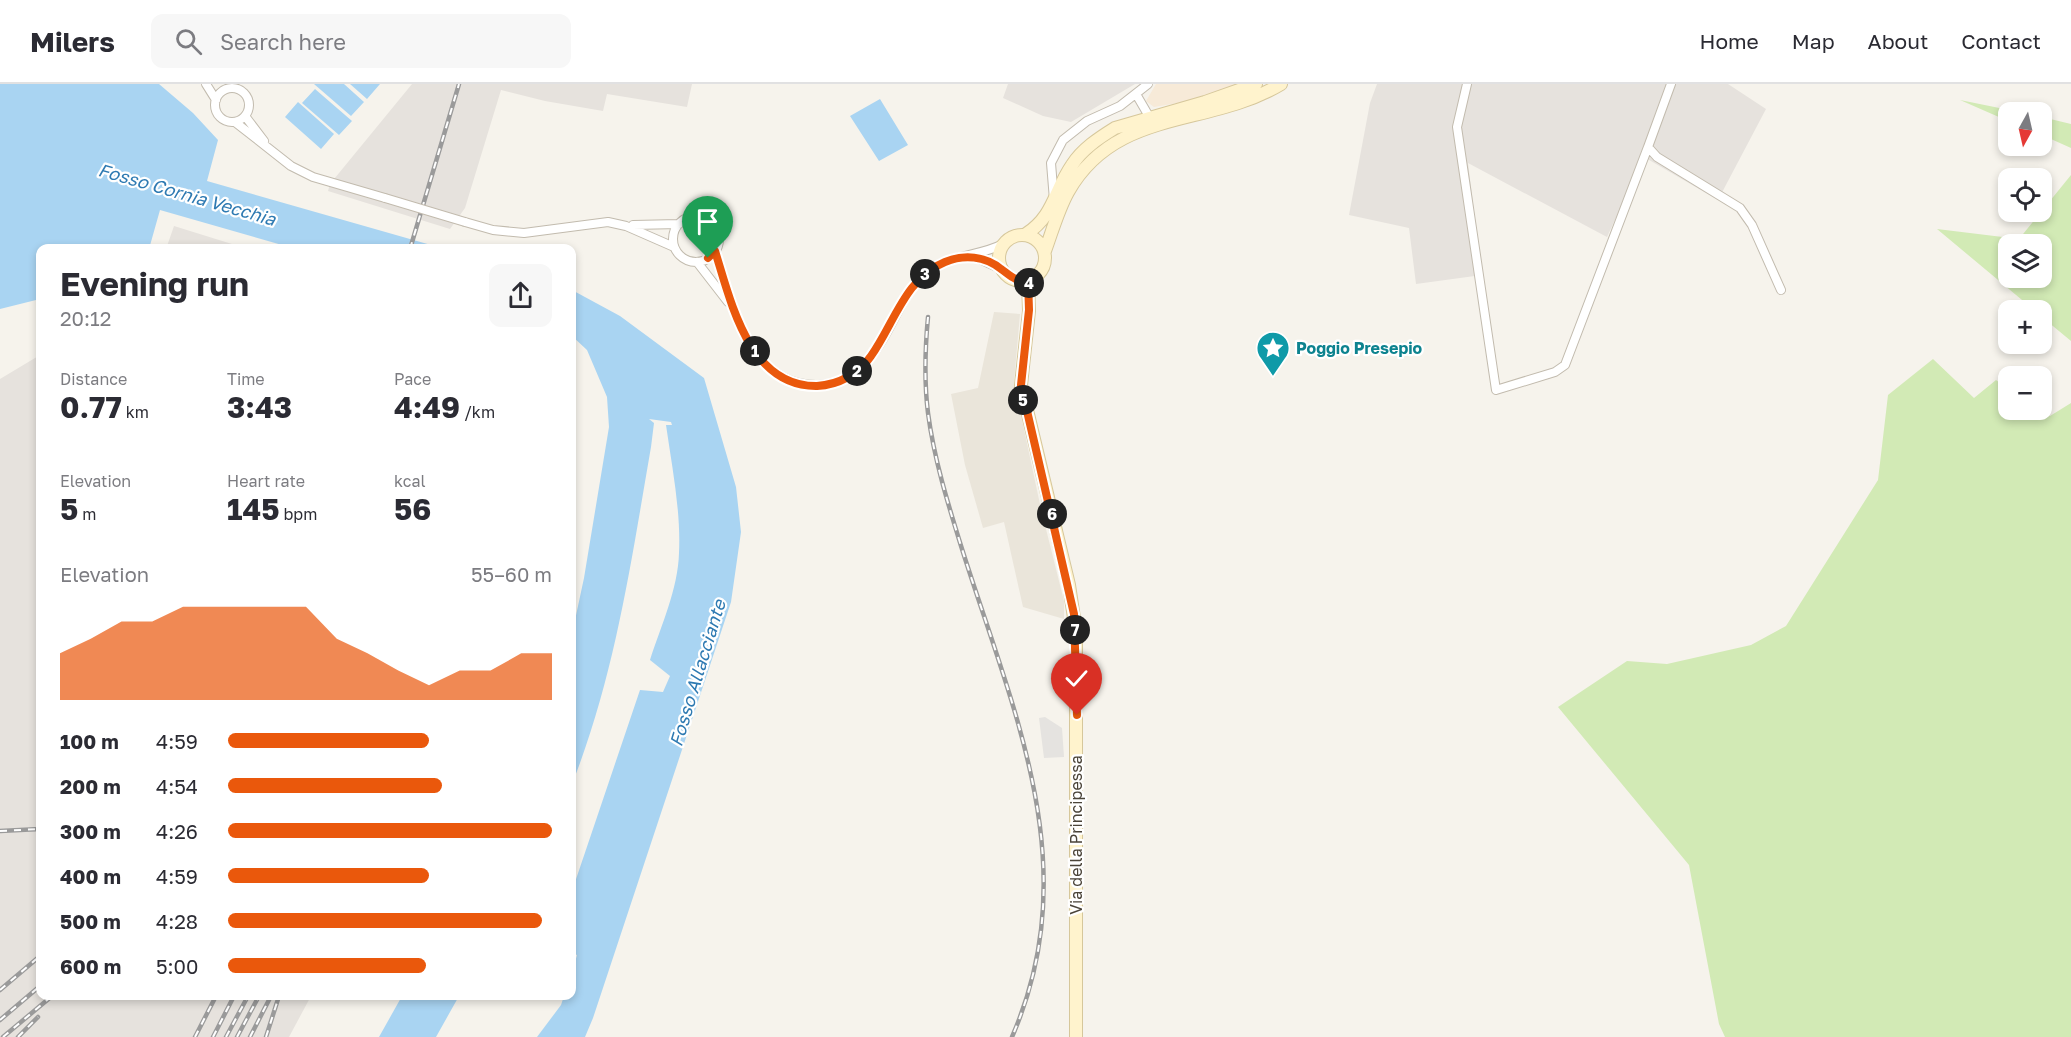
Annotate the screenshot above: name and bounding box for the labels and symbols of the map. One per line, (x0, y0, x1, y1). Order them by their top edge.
north arrow (1998, 102, 2052, 156)
water label: Fosso Cornia Vecchia (96, 158, 279, 230)
pin (682, 196, 733, 258)
pin: 3 (910, 259, 940, 289)
pin: 4 (1014, 268, 1044, 298)
place icon: Poggio Presepio (1255, 330, 1291, 377)
pin: 1 (740, 336, 770, 366)
place label: Poggio Presepio (1296, 338, 1423, 358)
pin: 2 (842, 356, 872, 386)
pin: 5 (1008, 385, 1038, 415)
pin: 6 (1037, 499, 1067, 529)
water label: Fosso Allacciante (664, 595, 730, 749)
pin: 7 (1060, 615, 1090, 645)
pin (1051, 653, 1102, 715)
street label: Via della Principessa (1066, 755, 1086, 915)

